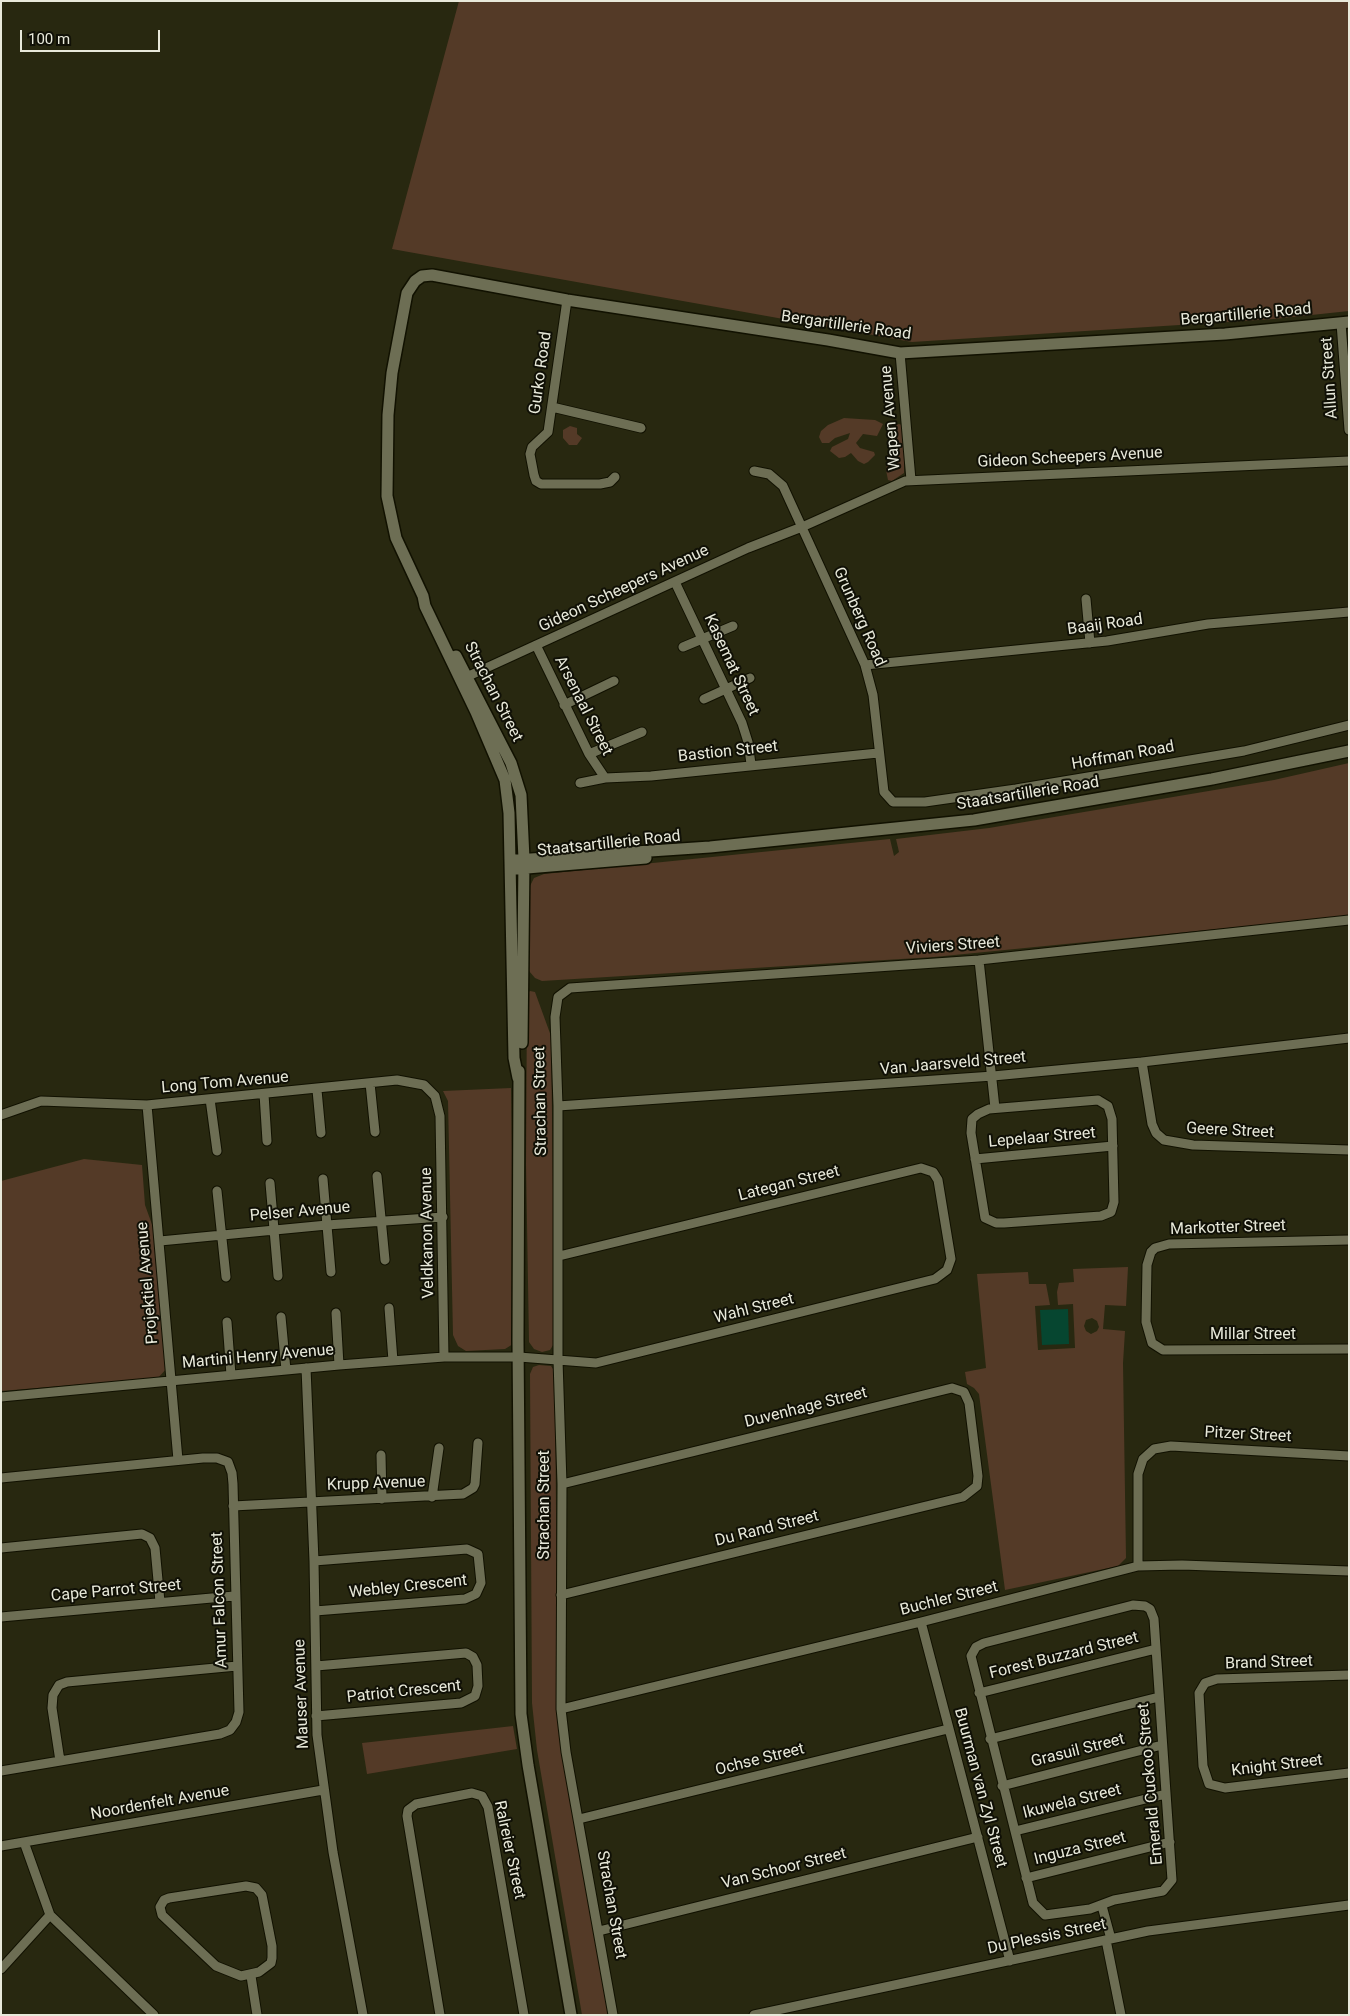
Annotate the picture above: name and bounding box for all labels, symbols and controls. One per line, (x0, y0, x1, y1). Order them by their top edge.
scale bar (22, 20, 162, 52)
text: 100 m (28, 30, 70, 48)
street label: Bergartillerie Road (1180, 300, 1312, 330)
street label: Bergartillerie Road (780, 307, 912, 345)
street label: Gurko Road (526, 331, 556, 415)
street label: Allun Street (1318, 336, 1342, 420)
street label: Wapen Avenue (877, 365, 905, 471)
street label: Gideon Scheepers Avenue (977, 444, 1163, 472)
street label: Gideon Scheepers Avenue (536, 541, 712, 637)
street label: Grunberg Road (829, 565, 889, 669)
street label: Baaij Road (1066, 610, 1144, 640)
street label: Kasemat Street (699, 611, 763, 719)
street label: Strachan Street (460, 639, 526, 745)
street label: Arsenaal Street (550, 653, 616, 759)
street label: Bastion Street (677, 737, 779, 767)
street label: Hoffman Road (1070, 738, 1176, 774)
street label: Staatsartillerie Road (955, 773, 1101, 815)
street label: Staatsartillerie Road (536, 827, 682, 861)
street label: Viviers Street (905, 933, 1001, 959)
street label: Strachan Street (530, 1046, 552, 1156)
street label: Van Jaarsveld Street (879, 1048, 1027, 1080)
street label: Long Tom Avenue (161, 1068, 289, 1098)
street label: Geere Street (1186, 1119, 1274, 1143)
street label: Lepelaar Street (988, 1124, 1096, 1152)
street label: Lategan Street (736, 1162, 842, 1206)
street label: Veldkanon Avenue (417, 1167, 439, 1299)
street label: Pelser Avenue (249, 1198, 351, 1226)
street label: Markotter Street (1170, 1216, 1286, 1240)
street label: Projektiel Avenue (133, 1221, 163, 1345)
street label: Wahl Street (712, 1290, 796, 1328)
street label: Millar Street (1210, 1325, 1296, 1345)
street label: Martini Henry Avenue (181, 1341, 335, 1373)
street label: Duvenhage Street (743, 1384, 869, 1432)
street label: Pitzer Street (1204, 1423, 1292, 1447)
street label: Strachan Street (535, 1450, 555, 1560)
street label: Krupp Avenue (326, 1473, 426, 1495)
street label: Du Rand Street (713, 1507, 821, 1551)
street label: Amur Falcon Street (208, 1532, 232, 1668)
street label: Webley Crescent (348, 1571, 468, 1603)
street label: Cape Parrot Street (50, 1576, 182, 1606)
street label: Buchler Street (898, 1578, 1000, 1620)
street label: Forest Buzzard Street (988, 1628, 1140, 1684)
street label: Mauser Avenue (290, 1639, 314, 1749)
street label: Brand Street (1225, 1652, 1313, 1674)
street label: Patriot Crescent (346, 1676, 462, 1708)
street label: Emerald Cuckoo Street (1134, 1702, 1168, 1866)
street label: Buurman van Zyl Street (949, 1706, 1011, 1870)
street label: Grasuil Street (1029, 1730, 1127, 1772)
street label: Ochse Street (713, 1740, 807, 1780)
street label: Knight Street (1230, 1751, 1324, 1781)
street label: Noordenfelt Avenue (89, 1781, 231, 1825)
street label: Ikuwela Street (1021, 1781, 1123, 1823)
street label: Ralreier Street (489, 1799, 529, 1901)
street label: Inguza Street (1032, 1828, 1128, 1870)
street label: Van Schoor Street (720, 1844, 848, 1894)
street label: Strachan Street (592, 1849, 630, 1961)
street label: Du Plessis Street (986, 1915, 1108, 1959)

